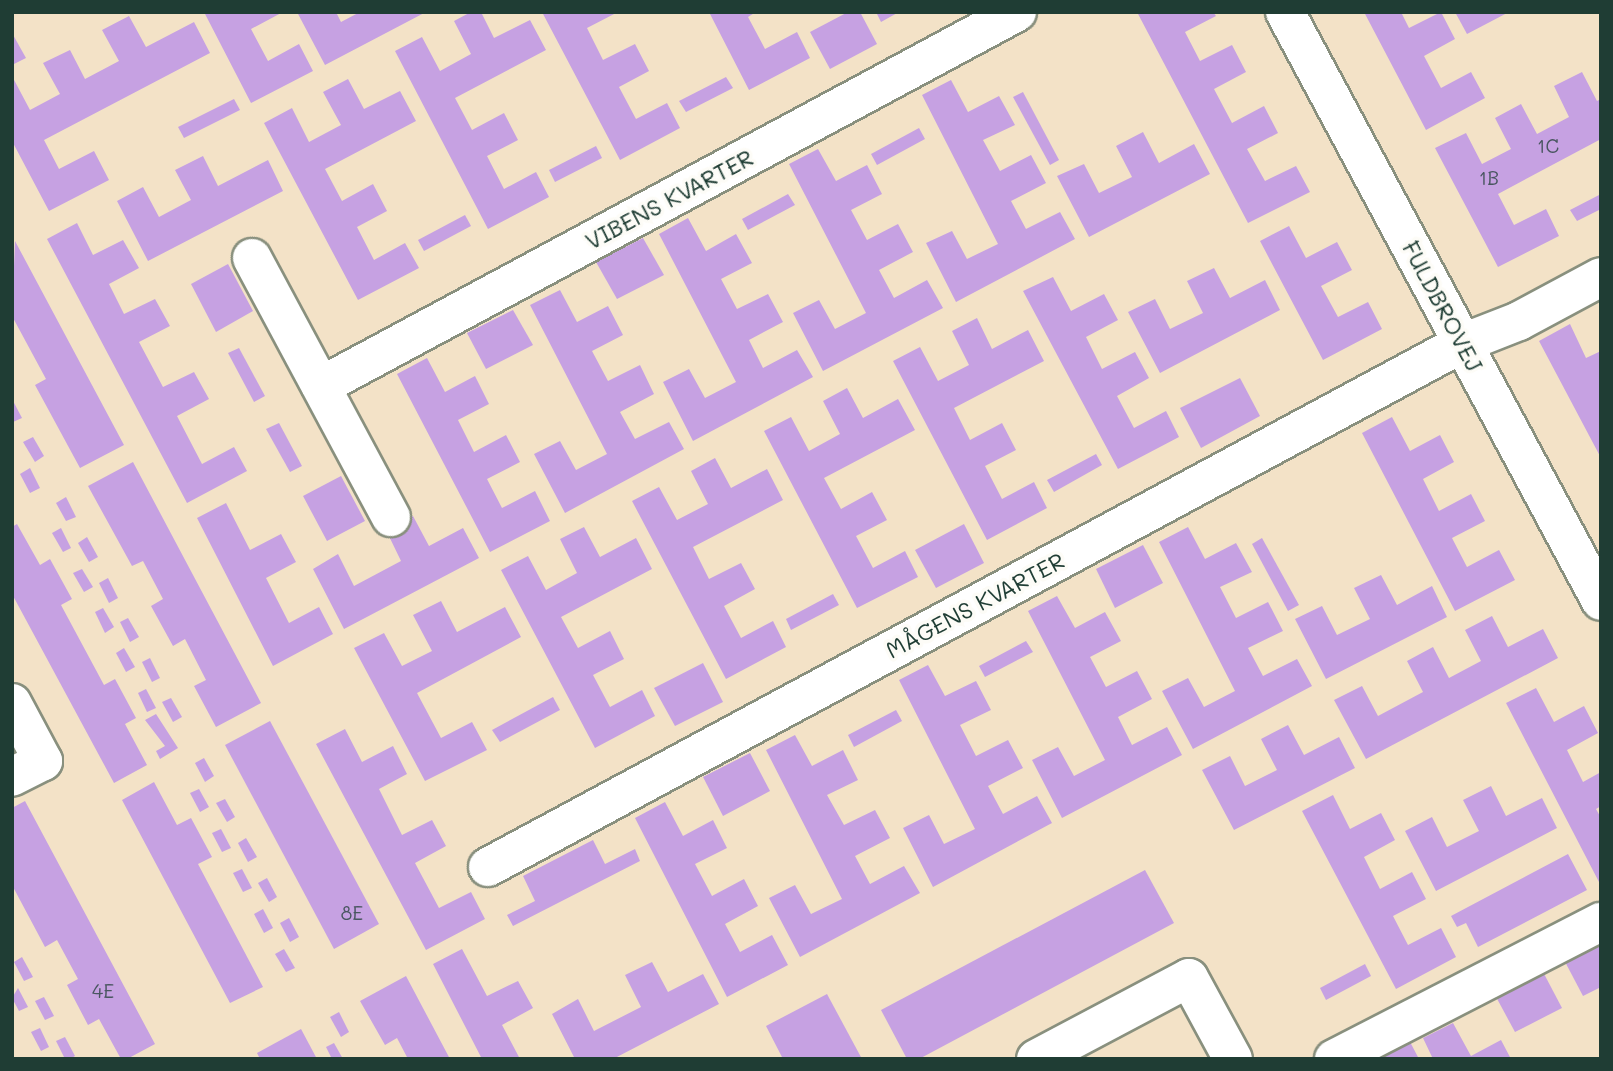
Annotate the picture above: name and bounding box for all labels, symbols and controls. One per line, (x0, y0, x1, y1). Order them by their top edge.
house number: 1C (1537, 135, 1559, 157)
street label: VIBENS KVARTER (580, 143, 758, 255)
house number: 1B (1479, 167, 1499, 189)
street label: FULDBROVEJ (1397, 236, 1489, 376)
street label: MÅGENS KVARTER (881, 546, 1069, 664)
house number: 8E (341, 902, 363, 924)
house number: 4E (92, 980, 114, 1002)

